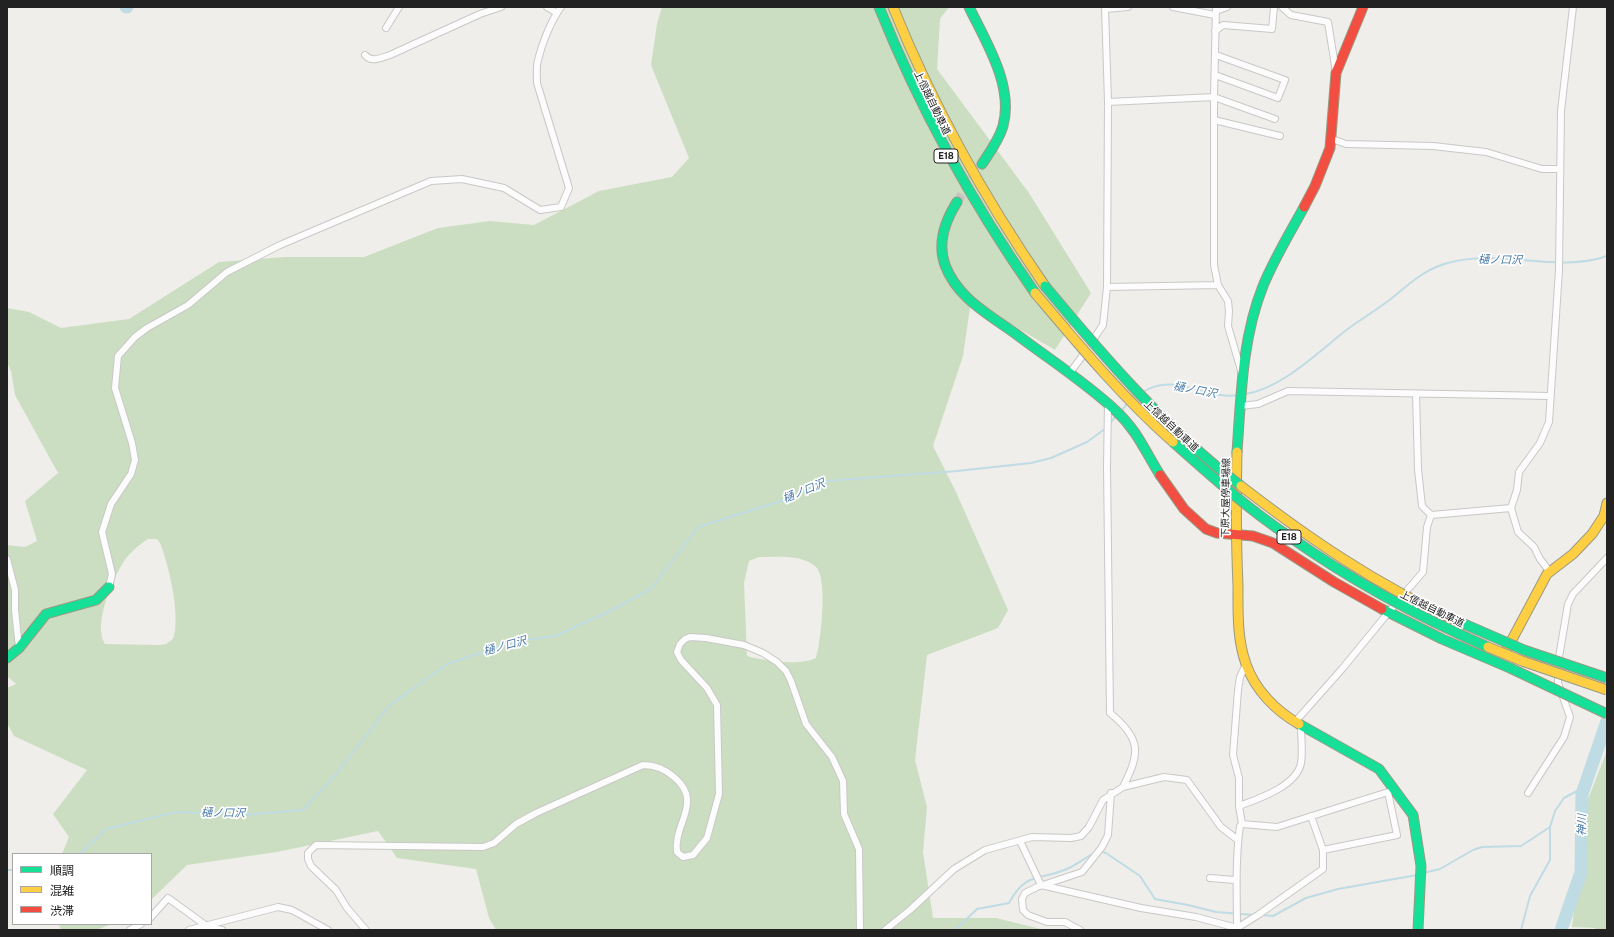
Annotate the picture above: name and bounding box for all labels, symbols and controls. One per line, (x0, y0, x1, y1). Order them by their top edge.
street label: 上信越自動車道 (911, 69, 953, 137)
road number: E18 (934, 149, 958, 163)
water label: 樋ノ口沢 (1478, 253, 1522, 267)
water label: 樋ノ口沢 (1172, 379, 1218, 401)
street label: 上信越自動車道 (1141, 398, 1201, 454)
street label: 下原大屋停車場線 (1219, 458, 1233, 538)
water label: 樋ノ口沢 (781, 477, 827, 505)
road number: E18 (1277, 530, 1301, 544)
street label: 上信越自動車道 (1398, 588, 1466, 630)
water label: 樋ノ口沢 (482, 634, 528, 658)
water label: 樋ノ口沢 (201, 806, 245, 820)
water label: 神川 (1575, 814, 1589, 836)
legend (12, 853, 152, 925)
text: 順調 (50, 864, 74, 878)
text: 混雑 (50, 884, 74, 898)
text: 渋滞 (50, 904, 74, 918)

